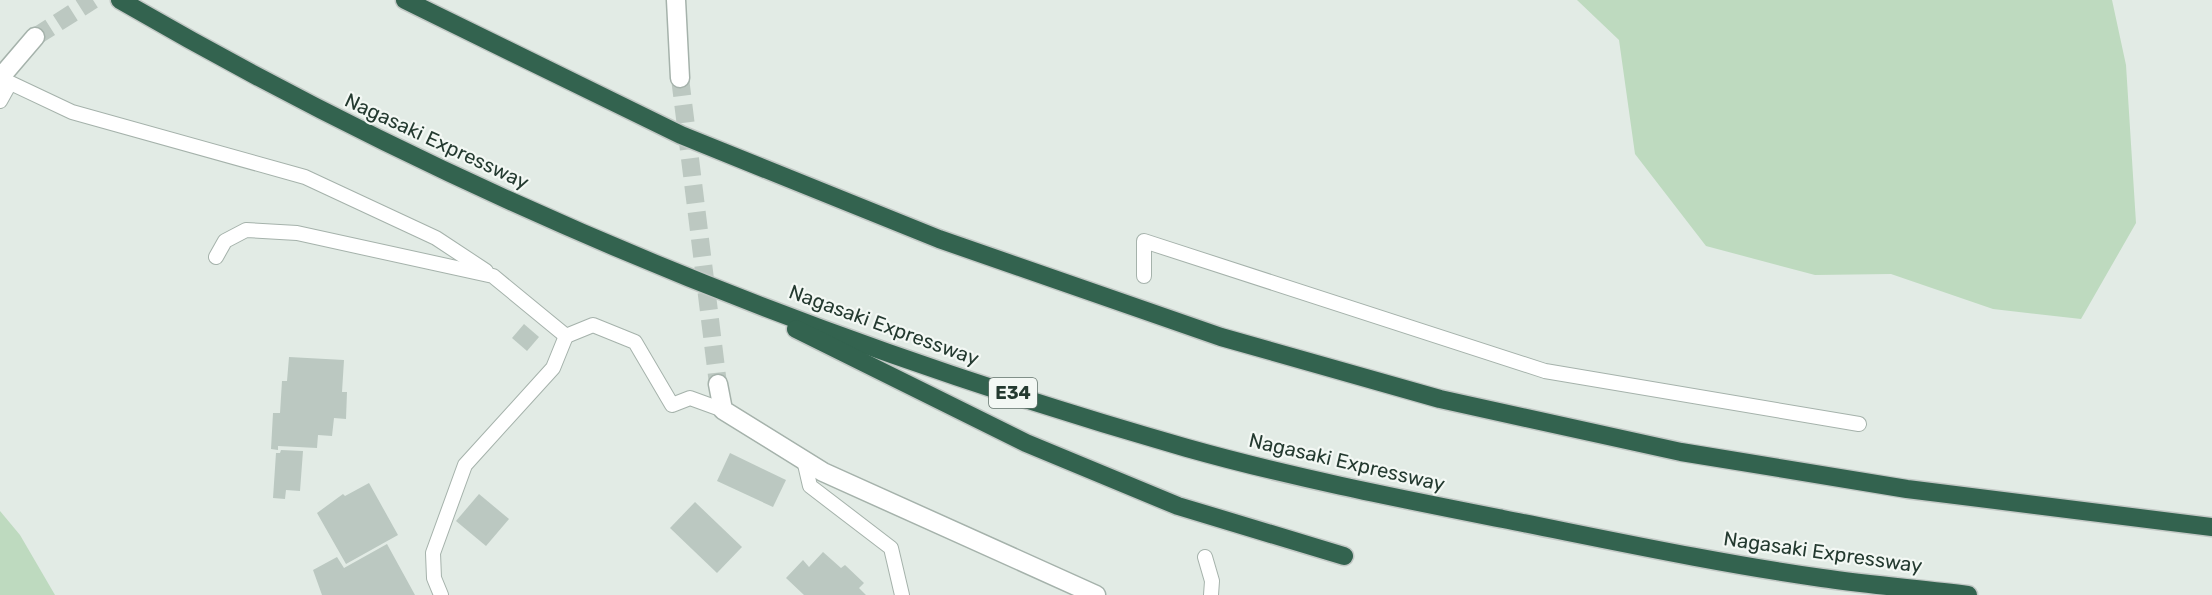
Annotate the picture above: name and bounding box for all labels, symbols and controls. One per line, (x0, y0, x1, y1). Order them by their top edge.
street label: Nagasaki Expressway (341, 88, 533, 194)
street label: Nagasaki Expressway (786, 279, 982, 371)
road number: E34 (989, 378, 1037, 408)
street label: Nagasaki Expressway (1247, 428, 1447, 496)
street label: Nagasaki Expressway (1722, 526, 1924, 578)

